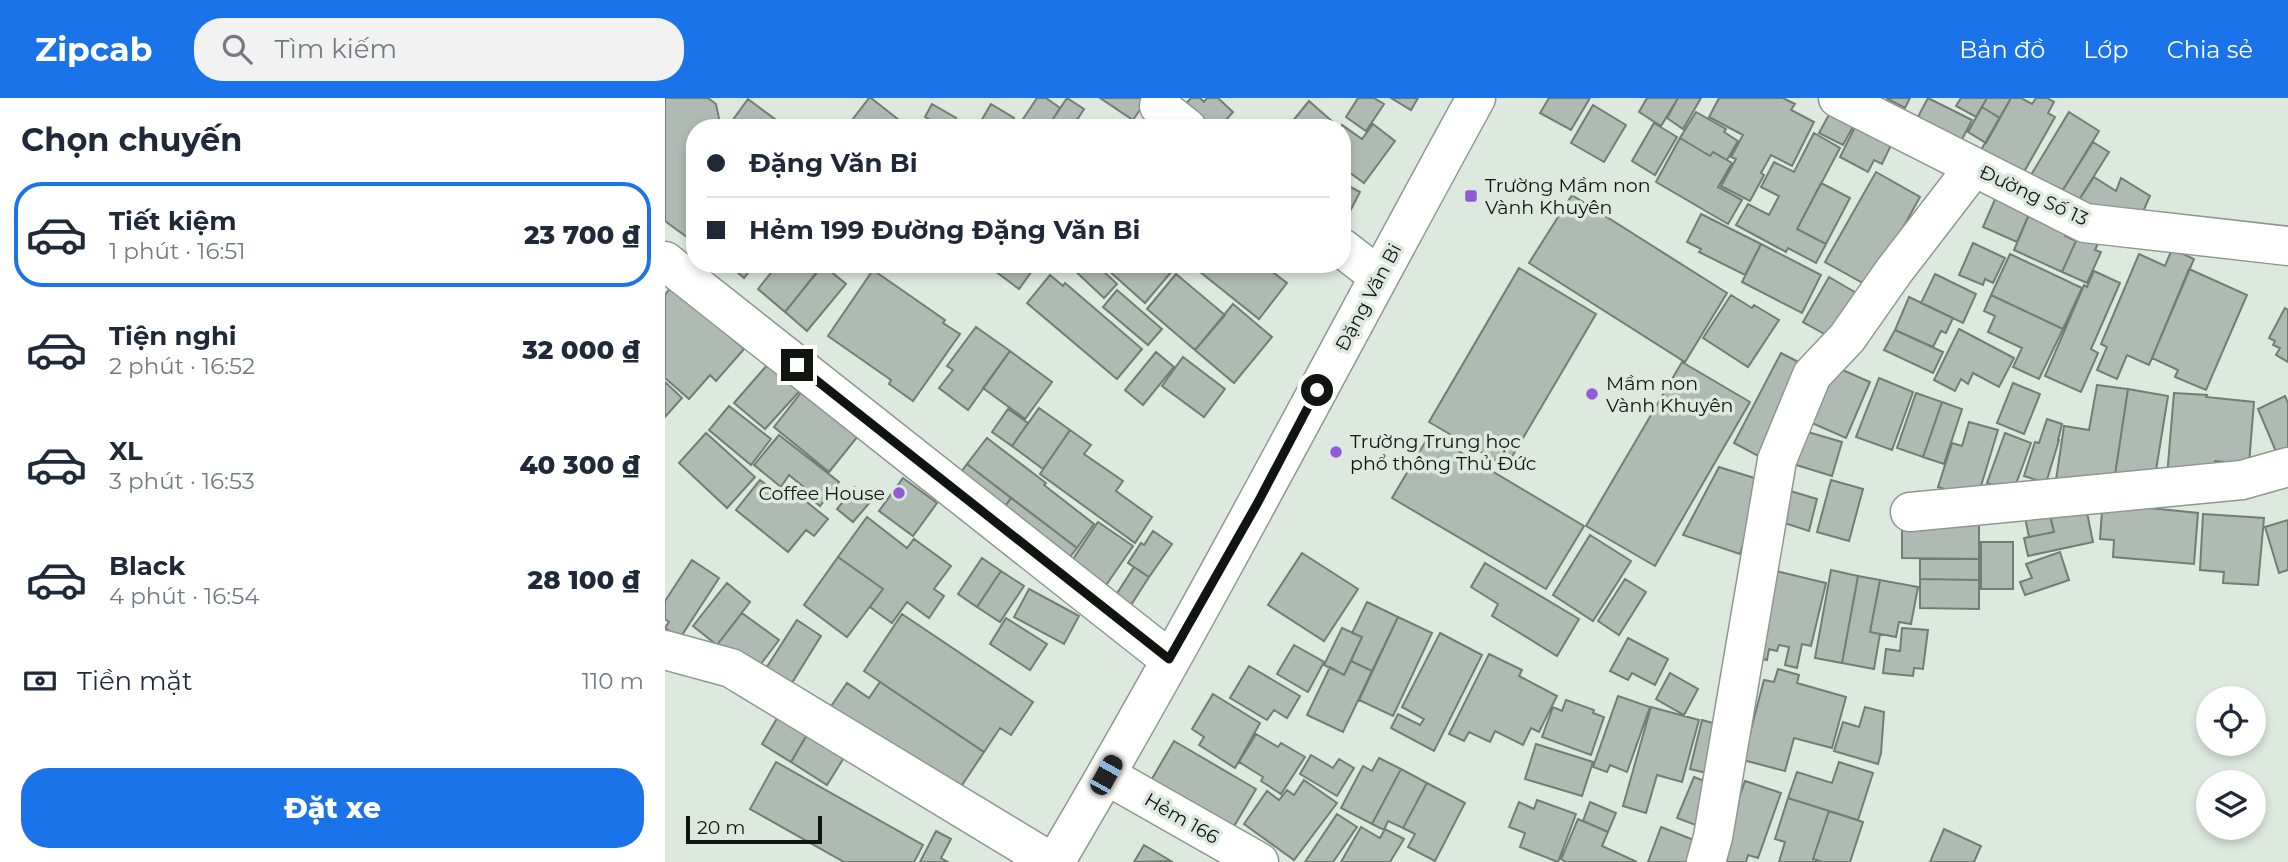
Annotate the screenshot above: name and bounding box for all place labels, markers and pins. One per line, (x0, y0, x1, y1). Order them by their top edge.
place label: Trường Mầm non Vành Khuyên (1485, 174, 1651, 219)
marker: Trường Mầm non Vành Khuyên (1463, 188, 1479, 204)
place label: Mầm non Vành Khuyên (1606, 372, 1733, 417)
marker: Mầm non Vành Khuyên (1584, 386, 1600, 402)
place label: Trường Trung học phổ thông Thủ Đức (1350, 430, 1536, 475)
marker: Trường Trung học phổ thông Thủ Đức (1328, 444, 1344, 460)
place label: Coffee House (758, 482, 885, 505)
marker: Coffee House (891, 485, 907, 501)

